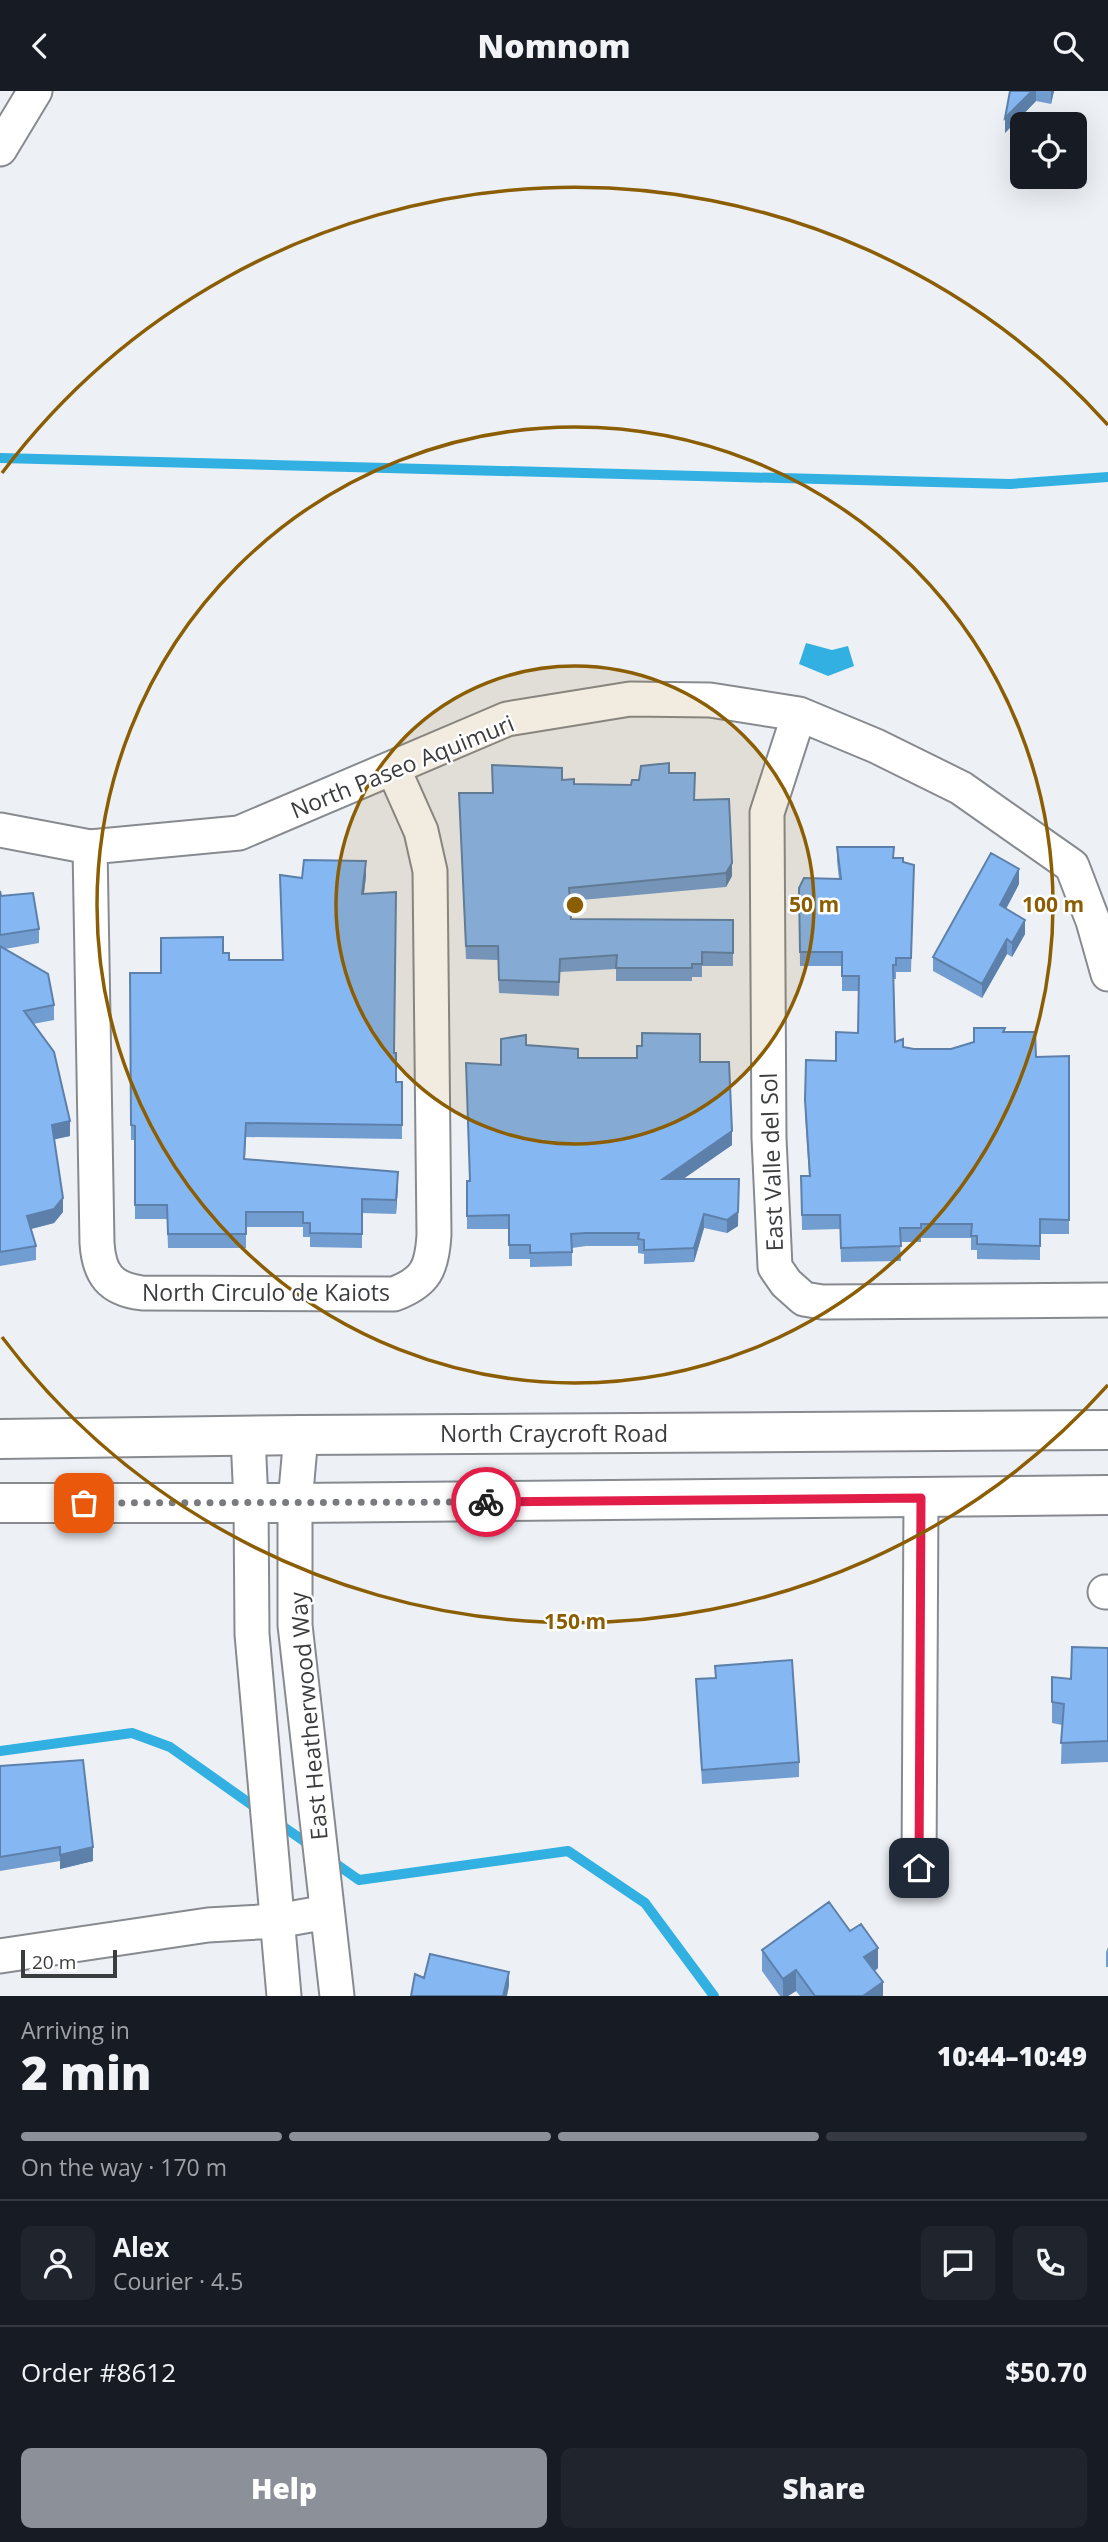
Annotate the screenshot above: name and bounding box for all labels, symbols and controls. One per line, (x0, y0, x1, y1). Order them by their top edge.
text: Nomnom (478, 24, 630, 67)
icon: back (21, 27, 59, 65)
icon: search (1049, 27, 1087, 65)
map controls (1010, 112, 1087, 189)
button: locate (1010, 112, 1087, 189)
street label: North Paseo Aquimuri (286, 707, 518, 825)
text: 50 m (789, 890, 839, 918)
text: 100 m (1022, 890, 1084, 918)
centre of rings (563, 893, 587, 917)
street label: East Valle del Sol (752, 1072, 790, 1252)
street label: North Circulo de Kaiots (142, 1276, 390, 1308)
street label: North Craycroft Road (440, 1417, 668, 1449)
courier (451, 1467, 521, 1537)
pin (54, 1473, 114, 1533)
icon: bike (467, 1483, 505, 1521)
icon: bag (65, 1484, 103, 1522)
street label: East Heatherwood Way (281, 1590, 335, 1841)
text: 150 m (544, 1607, 606, 1635)
pin (889, 1838, 949, 1898)
icon: home (900, 1849, 938, 1887)
scale bar (21, 1947, 117, 1979)
text: 20 m (32, 1949, 76, 1975)
text: Arriving in (21, 2014, 130, 2046)
text: 10:44–10:49 (937, 2038, 1087, 2074)
text: 2 min (21, 2041, 152, 2103)
text: On the way · 170 m (21, 2151, 227, 2183)
button: person (21, 2226, 95, 2300)
button: chat (921, 2226, 995, 2300)
button: phone (1013, 2226, 1087, 2300)
text: Alex (113, 2229, 169, 2265)
text: Courier · 4.5 (113, 2265, 243, 2297)
text: Order #8612 (21, 2354, 176, 2390)
text: $50.70 (1005, 2354, 1087, 2390)
button: Help (21, 2448, 547, 2528)
button: Share (561, 2448, 1087, 2528)

